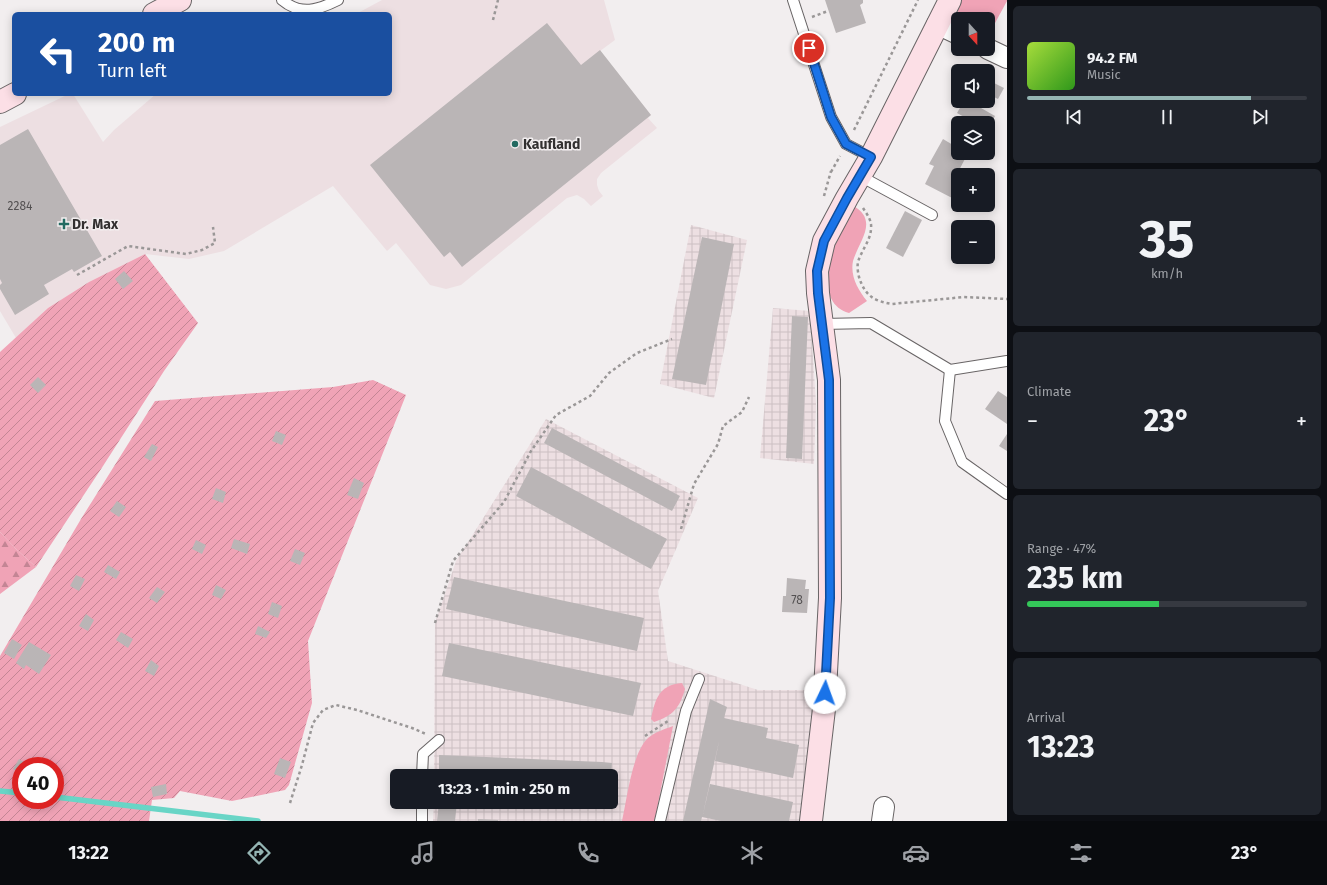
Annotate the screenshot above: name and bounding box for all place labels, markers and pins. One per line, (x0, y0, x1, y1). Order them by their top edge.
pin (792, 31, 826, 65)
place label: Kaufland (523, 136, 580, 153)
marker: Kaufland (510, 139, 520, 149)
place label: Dr. Max (72, 216, 119, 233)
marker: Dr. Max (59, 219, 69, 229)

